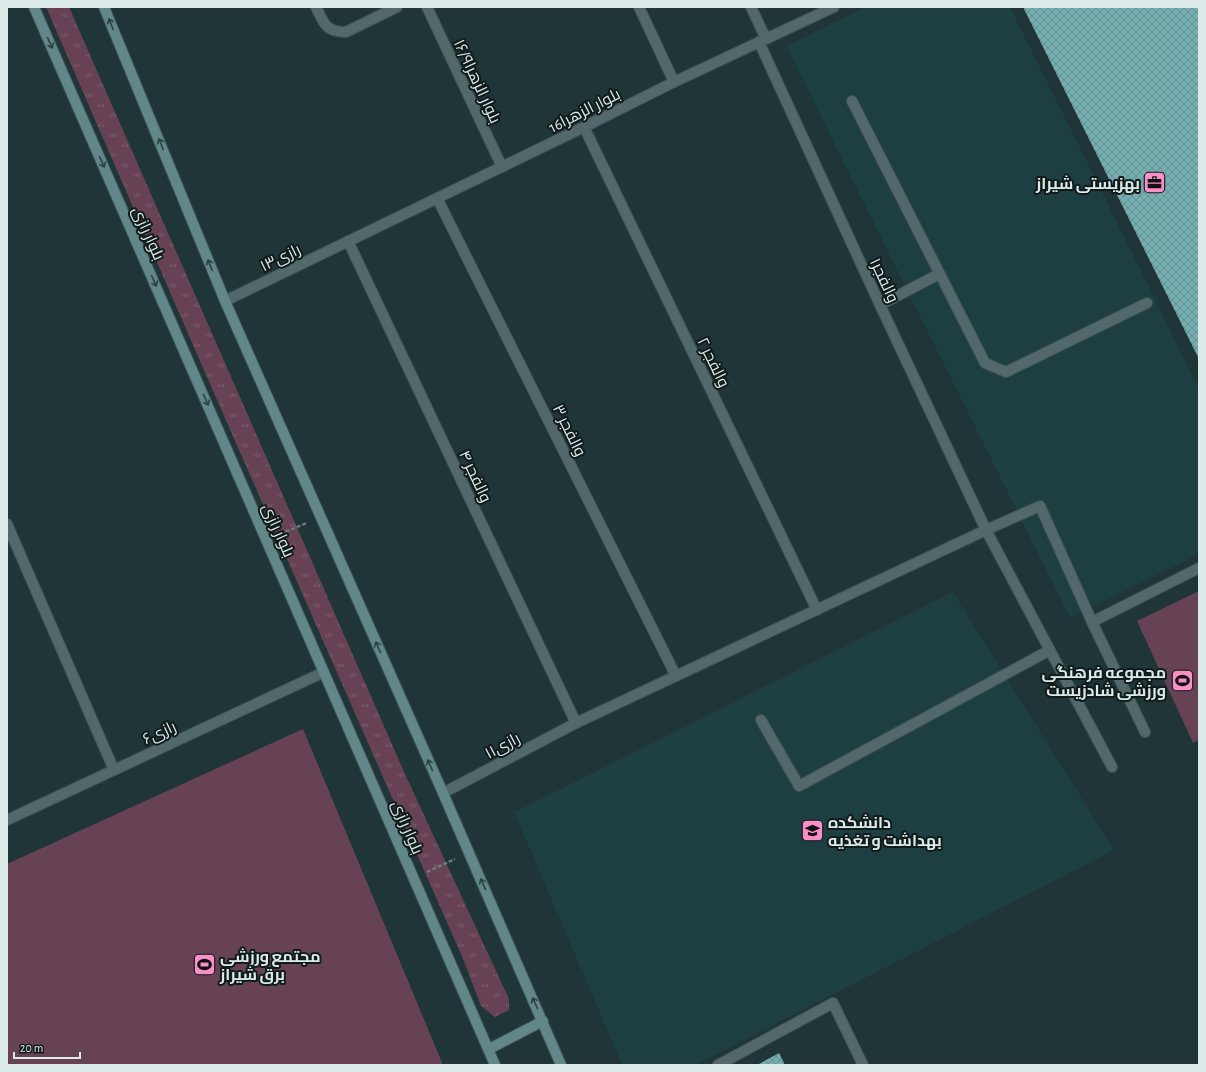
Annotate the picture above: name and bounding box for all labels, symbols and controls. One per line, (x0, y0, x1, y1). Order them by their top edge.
one-way arrow (107, 19, 114, 31)
one-way arrow (47, 36, 54, 48)
street label: بلوار الزهرا۱۶/۹ (450, 37, 503, 126)
street label: 16بلوار الزهرا (546, 86, 623, 137)
one-way arrow (156, 139, 164, 151)
one-way arrow (99, 155, 106, 167)
office icon: بهزیستی شیراز (1142, 170, 1168, 196)
place label: بهزیستی شیراز (1035, 175, 1140, 193)
street label: بلوار رازی (127, 204, 167, 263)
street label: رازی۱۳ (258, 241, 304, 276)
street label: والفجر۱ (866, 256, 901, 306)
one-way arrow (206, 259, 213, 271)
one-way arrow (151, 275, 158, 287)
street label: والفجر ۲ (693, 335, 732, 390)
one-way arrow (203, 394, 210, 406)
street label: والفجر ۳ (549, 402, 588, 459)
street label: والفجر ۴ (455, 448, 494, 505)
street label: بلوار رازی (257, 501, 297, 560)
one-way arrow (373, 641, 381, 653)
place label: مجموعه فرهنگی ورزشی شادزیست (1041, 665, 1166, 700)
sports icon: مجموعه فرهنگی ورزشی شادزیست (1169, 668, 1195, 694)
street label: رازی۶ (140, 718, 179, 749)
street label: رازی۱۱ (482, 730, 523, 763)
one-way arrow (426, 760, 433, 772)
street label: بلوار رازی (387, 798, 426, 857)
place label: دانشکده بهداشت و تغذیه (828, 814, 942, 850)
school or university icon: دانشکده بهداشت و تغذیه (799, 818, 825, 844)
one-way arrow (478, 879, 486, 891)
place label: مجتمع ورزشی برق شیراز (219, 948, 321, 984)
sports icon: مجتمع ورزشی برق شیراز (191, 952, 217, 978)
one-way arrow (531, 998, 538, 1010)
scale bar (14, 1034, 80, 1060)
text: 20 m (20, 1042, 43, 1054)

